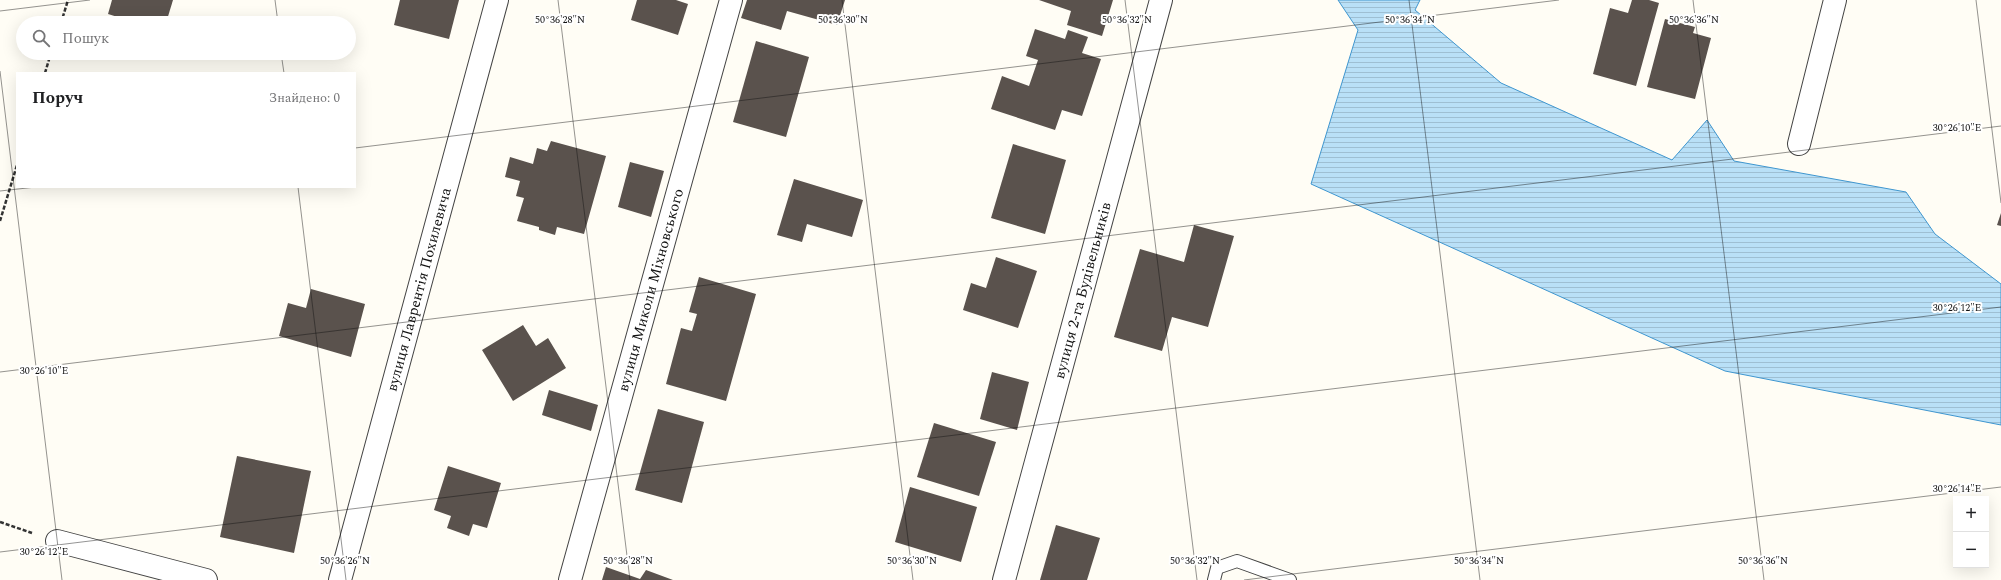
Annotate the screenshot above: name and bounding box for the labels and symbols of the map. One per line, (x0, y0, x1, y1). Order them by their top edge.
text: 50°36'28"N (535, 12, 585, 28)
text: 50°36'30"N (818, 12, 868, 28)
text: 50°36'32"N (1102, 12, 1152, 28)
text: 50°36'34"N (1385, 12, 1435, 28)
text: 50°36'36"N (1669, 12, 1719, 28)
text: 30°26'10"E (1933, 120, 1981, 136)
street label: вулиця Лаврентія Похилевича (381, 184, 458, 394)
street label: вулиця Миколи Міхновського (612, 186, 690, 394)
street label: вулиця 2-га Будівельників (1048, 199, 1118, 382)
text: 30°26'12"E (1933, 300, 1981, 316)
text: 30°26'10"E (20, 363, 68, 379)
text: 30°26'14"E (1933, 481, 1981, 497)
text: 30°26'12"E (20, 544, 68, 560)
text: 50°36'26"N (320, 553, 370, 569)
text: 50°36'28"N (603, 553, 653, 569)
text: 50°36'30"N (887, 553, 937, 569)
text: 50°36'32"N (1170, 553, 1220, 569)
text: 50°36'34"N (1454, 553, 1504, 569)
text: 50°36'36"N (1738, 553, 1788, 569)

